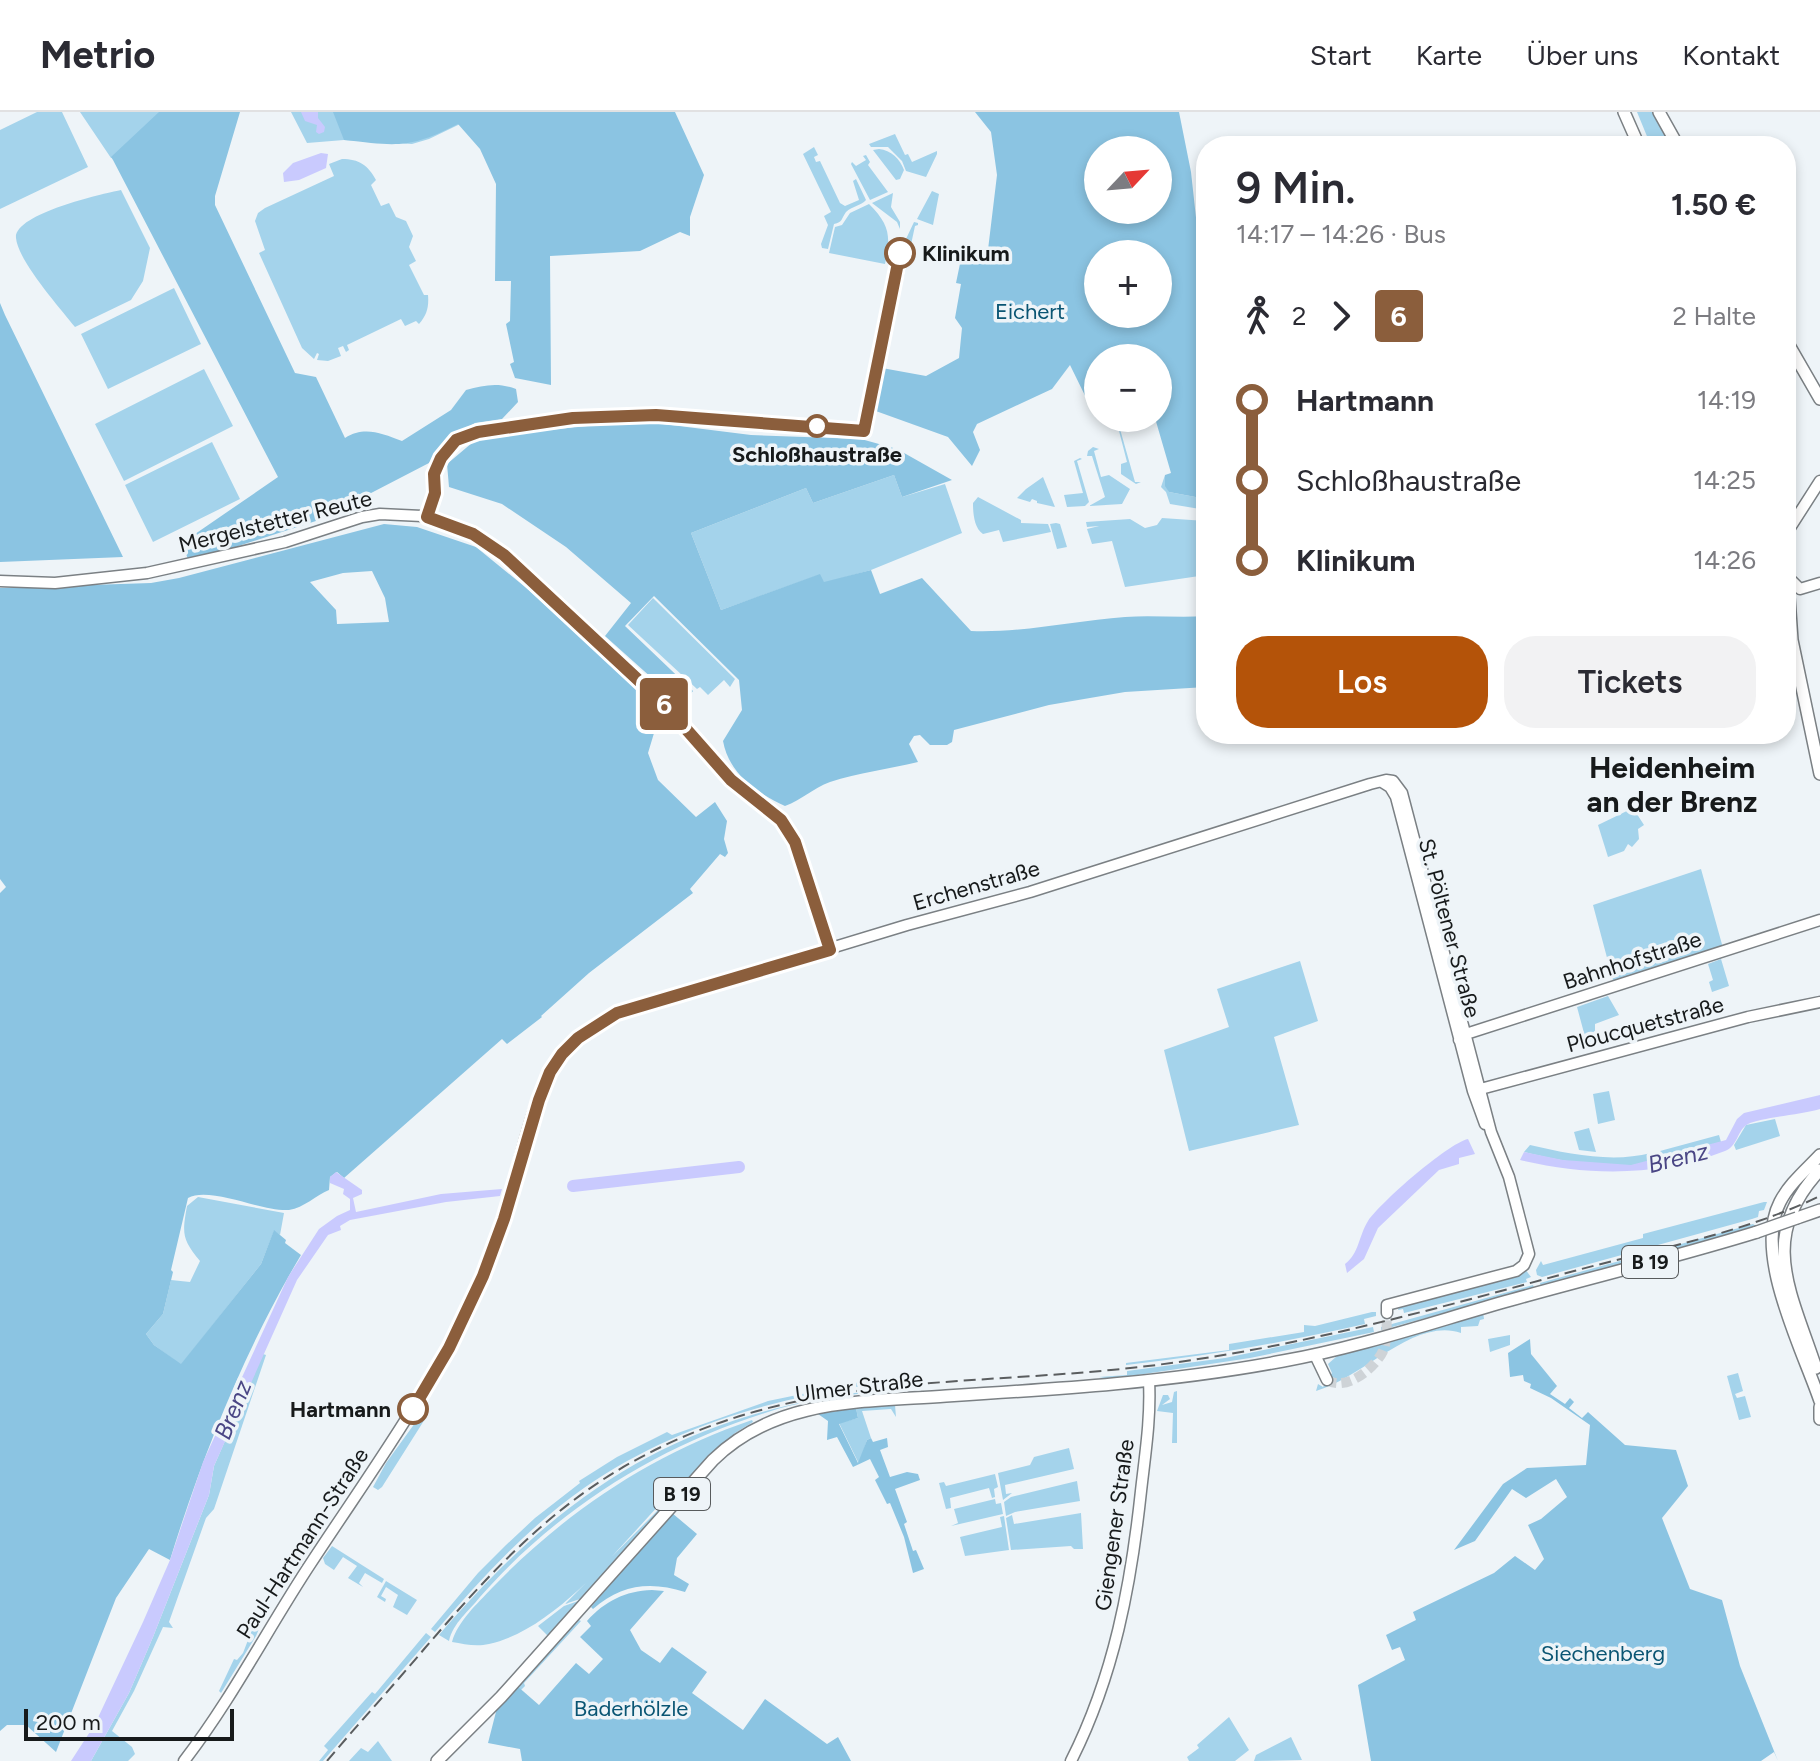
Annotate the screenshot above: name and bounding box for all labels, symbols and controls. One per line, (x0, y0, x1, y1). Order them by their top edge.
text: Metrio (40, 32, 155, 78)
text: Start (1310, 38, 1372, 72)
text: Karte (1416, 38, 1482, 72)
text: Über uns (1526, 38, 1638, 72)
text: Kontakt (1682, 38, 1780, 72)
north arrow (1084, 136, 1172, 224)
map controls (1084, 136, 1172, 432)
text: 9 Min. (1236, 161, 1355, 214)
text: 1.50 € (1671, 186, 1756, 223)
text: 14:17 – 14:26 · Bus (1236, 218, 1446, 250)
marker: Klinikum (885, 238, 915, 268)
place label: Klinikum (922, 240, 1010, 267)
button: + (1084, 240, 1172, 328)
icon: walk (1236, 294, 1280, 338)
icon: forward (1319, 294, 1363, 338)
park label: Eichert (995, 298, 1065, 325)
text: 6 (1391, 299, 1407, 333)
text: 2 (1292, 300, 1307, 332)
text: 2 Halte (1673, 300, 1756, 332)
button: − (1084, 344, 1172, 432)
text: Hartmann (1296, 382, 1434, 419)
text: 14:19 (1697, 384, 1756, 416)
marker: Schloßhaustraße (806, 415, 828, 437)
place label: Schloßhaustraße (732, 441, 902, 468)
text: Schloßhaustraße (1296, 462, 1521, 499)
text: 14:25 (1693, 464, 1756, 496)
street label: Mergelstetter Reute (176, 484, 375, 559)
text: Klinikum (1296, 542, 1415, 579)
text: 14:26 (1693, 544, 1756, 576)
button: Los (1236, 636, 1488, 728)
button: Tickets (1504, 636, 1756, 728)
line badge: 6 (638, 678, 690, 730)
text: 6 (656, 687, 672, 721)
district label: Heidenheim an der Brenz (1587, 749, 1757, 820)
street label: St. Pöltener Straße (1413, 836, 1486, 1021)
street label: Erchenstraße (910, 855, 1043, 916)
street label: Bahnhofstraße (1559, 925, 1705, 996)
street label: Ploucquetstraße (1564, 991, 1727, 1058)
water label: Brenz (1645, 1136, 1711, 1179)
road number: B 19 (1622, 1246, 1678, 1278)
street label: Ulmer Straße (793, 1365, 925, 1408)
water label: Brenz (208, 1376, 258, 1444)
marker: Hartmann (398, 1394, 428, 1424)
place label: Hartmann (290, 1396, 391, 1423)
street label: Giengener Straße (1089, 1437, 1140, 1613)
street label: Paul-Hartmann-Straße (231, 1443, 374, 1644)
road number: B 19 (654, 1478, 710, 1510)
park label: Siechenberg (1541, 1640, 1665, 1667)
park label: Baderhölzle (574, 1695, 688, 1722)
scale bar (24, 1705, 234, 1741)
text: 200 m (36, 1709, 101, 1736)

